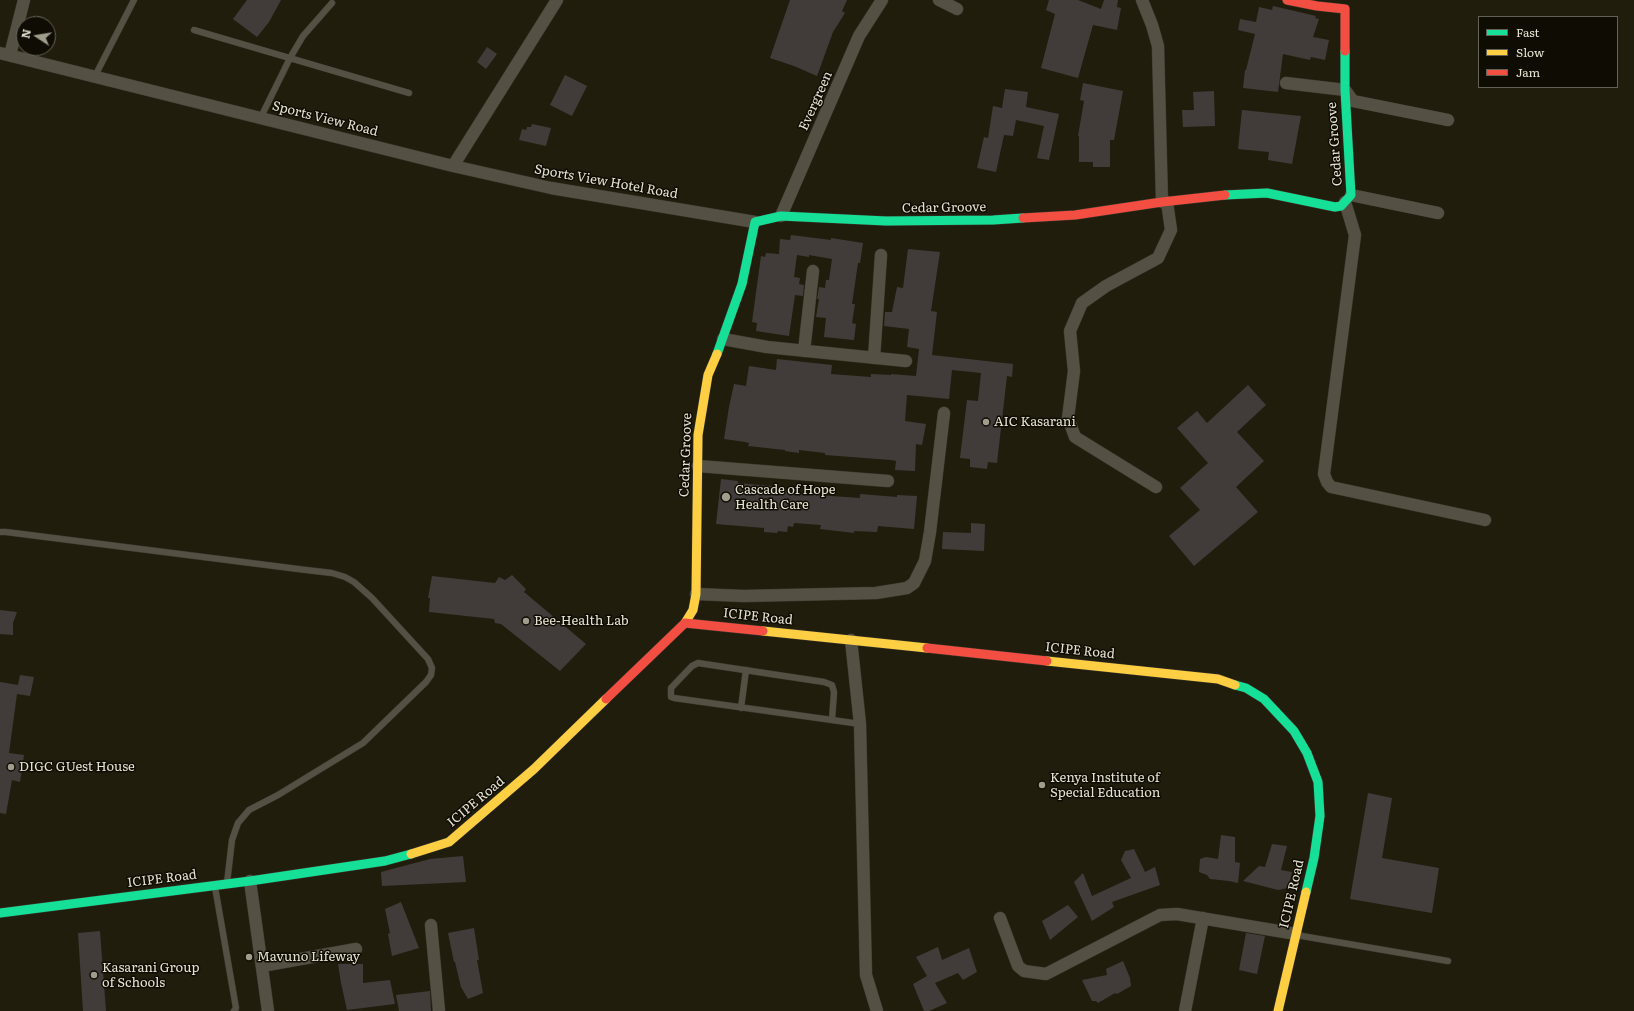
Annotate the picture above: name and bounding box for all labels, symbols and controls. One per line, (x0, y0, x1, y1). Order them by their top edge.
north arrow (16, 16, 56, 56)
legend (1478, 16, 1618, 88)
text: Fast (1516, 23, 1539, 41)
text: N (16, 28, 34, 40)
text: Slow (1516, 43, 1544, 61)
text: Jam (1516, 63, 1540, 81)
street label: Evergreen (796, 69, 836, 133)
street label: Sports View Road (270, 98, 380, 140)
street label: Cedar Groove (1324, 101, 1346, 187)
street label: Sports View Hotel Road (533, 162, 679, 202)
street label: Cedar Groove (902, 199, 986, 217)
street label: Cedar Groove (677, 413, 695, 497)
place label: AIC Kasarani (994, 414, 1076, 430)
marker: AIC Kasarani (981, 417, 991, 427)
place label: Cascade of Hope Health Care (735, 482, 836, 513)
marker: Cascade of Hope Health Care (720, 491, 732, 503)
street label: ICIPE Road (722, 606, 794, 628)
place label: Bee-Health Lab (534, 613, 629, 629)
marker: Bee-Health Lab (521, 616, 531, 626)
street label: ICIPE Road (1044, 640, 1116, 662)
place label: DIGC GUest House (19, 759, 135, 775)
marker: DIGC GUest House (6, 762, 16, 772)
place label: Kenya Institute of Special Education (1050, 770, 1160, 801)
street label: ICIPE Road (444, 774, 508, 830)
marker: Kenya Institute of Special Education (1037, 780, 1047, 790)
street label: ICIPE Road (1277, 858, 1307, 930)
street label: ICIPE Road (126, 867, 198, 891)
place label: Mavuno Lifeway (257, 949, 360, 965)
marker: Mavuno Lifeway (244, 952, 254, 962)
place label: Kasarani Group of Schools (102, 960, 199, 991)
marker: Kasarani Group of Schools (89, 970, 99, 980)

